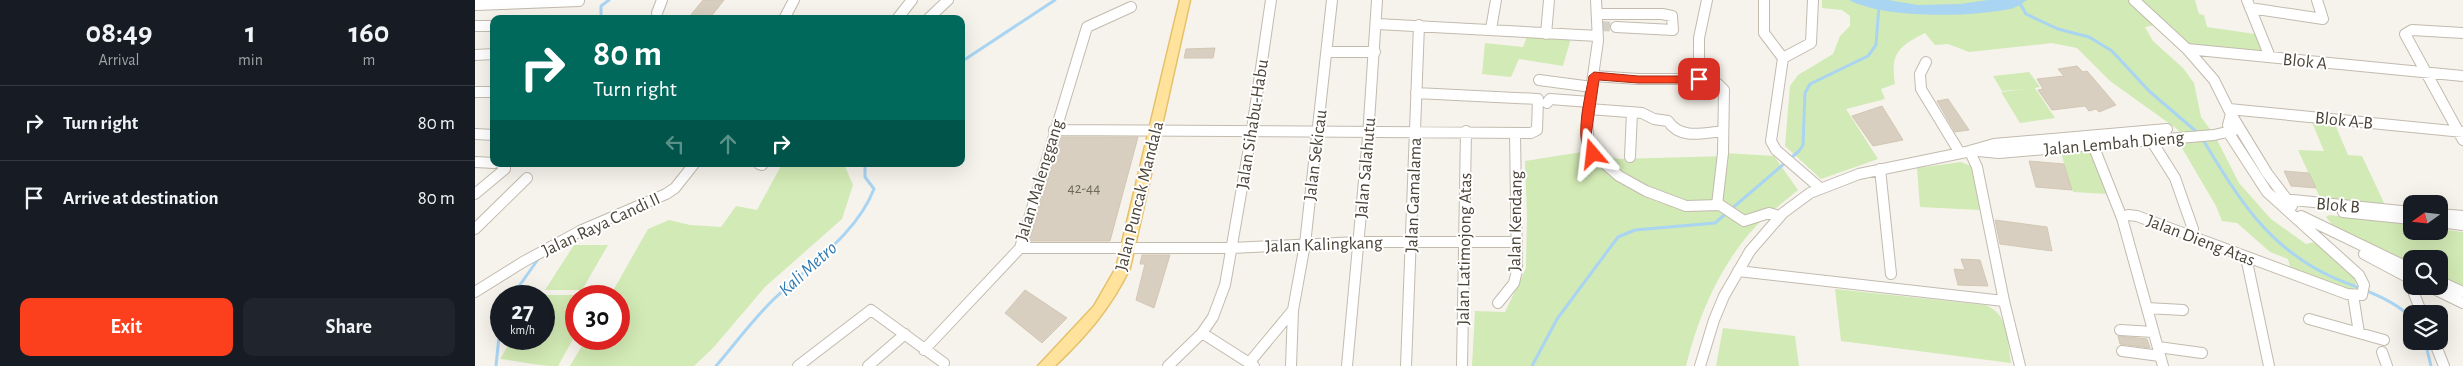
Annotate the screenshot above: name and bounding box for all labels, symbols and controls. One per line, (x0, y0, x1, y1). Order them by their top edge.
text: 08:49 (86, 18, 152, 48)
text: 1 (245, 18, 256, 48)
text: 160 (349, 18, 389, 48)
icon: right (510, 35, 575, 100)
text: 80 m (593, 37, 662, 72)
street label: Blok A (2282, 51, 2329, 73)
text: Arrival (98, 52, 140, 68)
text: min (238, 52, 263, 68)
text: m (363, 52, 375, 68)
street label: Jalan Sihabu-Habu (1234, 58, 1272, 190)
pin (1678, 58, 1720, 100)
icon: arrive (1685, 65, 1713, 93)
text: Turn right (593, 78, 677, 100)
icon: right (20, 109, 48, 137)
street label: Jalan Sekicau (1301, 109, 1331, 202)
street label: Blok A-B (2314, 109, 2374, 133)
text: Turn right (63, 114, 138, 133)
text: 80 m (418, 114, 455, 133)
street label: Jalan Malenggang (1013, 117, 1067, 243)
street label: Jalan Salahutu (1353, 117, 1379, 219)
street label: Jalan Puncak Mandala (1113, 119, 1167, 273)
position arrow (1566, 127, 1618, 179)
street label: Jalan Lembah Dieng (2043, 129, 2185, 159)
icon: left (661, 130, 689, 158)
icon: ahead (714, 130, 742, 158)
icon: right (767, 130, 795, 158)
street label: Jalan Gamalama (1403, 137, 1425, 253)
street label: Jalan Kendang (1506, 170, 1526, 272)
street label: Jalan Latimojong Atas (1455, 173, 1475, 326)
house number: 42-44 (1067, 181, 1101, 196)
icon: arrive (20, 184, 48, 212)
text: Arrive at destination (63, 189, 219, 208)
text: 80 m (418, 189, 455, 208)
street label: Jalan Raya Candi II (540, 190, 663, 260)
street label: Blok B (2315, 195, 2361, 217)
north arrow (2403, 195, 2447, 240)
map controls (2403, 195, 2448, 350)
street label: Jalan Dieng Atas (2144, 212, 2257, 270)
street label: Jalan Kalingkang (1265, 234, 1383, 256)
water label: Kali Metro (775, 238, 841, 300)
button: search (2403, 250, 2448, 295)
speed limit sign: 30 (565, 285, 630, 350)
button: Exit (20, 298, 233, 356)
button: Share (243, 298, 455, 356)
text: 27 (511, 299, 534, 324)
button: layers (2403, 305, 2448, 350)
text: km/h (510, 324, 535, 336)

